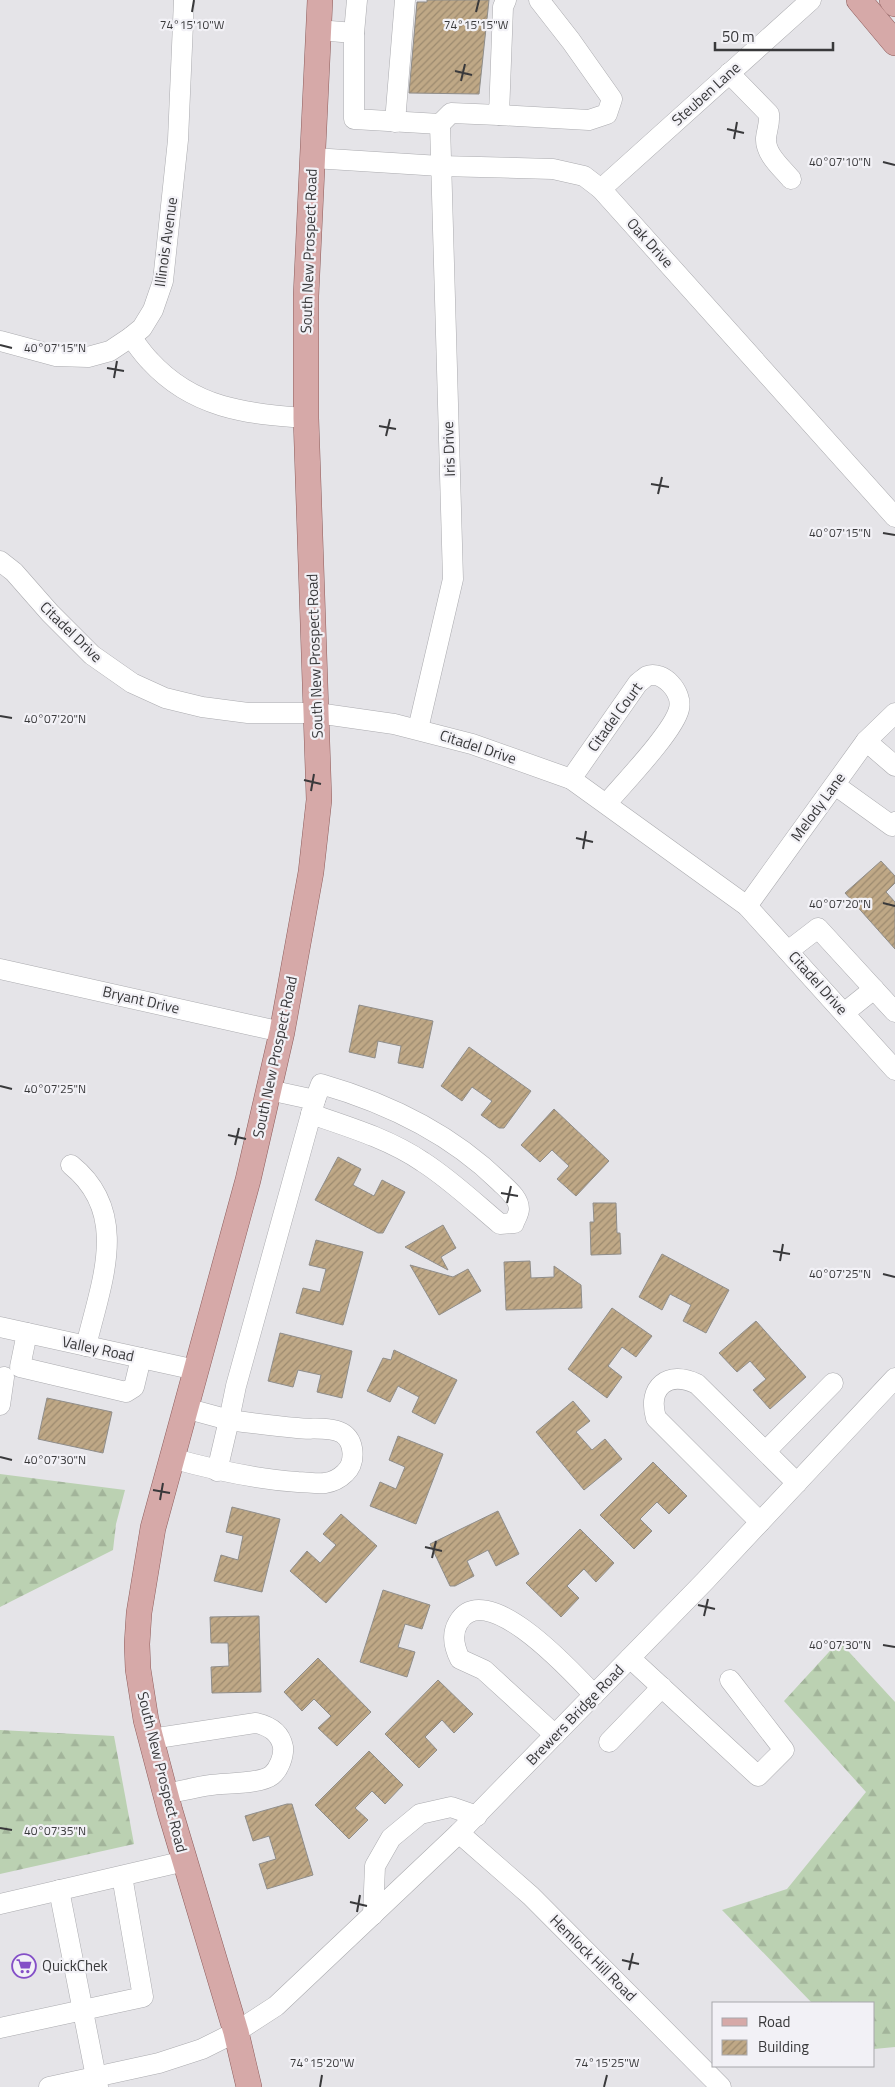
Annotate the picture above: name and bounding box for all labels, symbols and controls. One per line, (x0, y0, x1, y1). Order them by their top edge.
text: 74°15'10"W (160, 15, 225, 34)
text: 74°15'15"W (444, 15, 509, 34)
scale bar (715, 20, 832, 52)
text: 50 m (722, 25, 755, 48)
street label: Steuben Lane (666, 56, 745, 131)
text: 40°07'10"N (809, 152, 871, 171)
street label: South New Prospect Road (294, 168, 323, 334)
street label: Illinois Avenue (148, 196, 183, 288)
street label: Oak Drive (622, 212, 679, 273)
text: 40°07'15"N (24, 338, 86, 357)
street label: Iris Drive (436, 421, 461, 477)
text: 40°07'15"N (809, 523, 871, 542)
street label: South New Prospect Road (300, 573, 329, 739)
street label: Citadel Drive (35, 596, 108, 667)
street label: Citadel Court (582, 677, 648, 756)
text: 40°07'20"N (24, 709, 86, 728)
street label: Citadel Drive (437, 723, 519, 770)
street label: Melody Lane (785, 767, 850, 846)
text: 40°07'20"N (809, 894, 871, 913)
street label: Citadel Drive (783, 946, 853, 1020)
street label: South New Prospect Road (246, 974, 303, 1140)
street label: Bryant Drive (100, 979, 182, 1020)
text: 40°07'25"N (24, 1079, 86, 1098)
text: 40°07'25"N (809, 1264, 871, 1283)
street label: Valley Road (60, 1330, 136, 1367)
text: 40°07'30"N (24, 1450, 86, 1469)
text: 40°07'30"N (809, 1635, 871, 1654)
street label: Brewers Bridge Road (520, 1659, 629, 1770)
street label: South New Prospect Road (131, 1689, 194, 1855)
text: 40°07'35"N (24, 1821, 86, 1840)
street label: Hemlock Hill Road (545, 1909, 642, 2006)
supermarket icon: QuickChek (11, 1953, 37, 1979)
place label: QuickChek (42, 1954, 108, 1977)
legend (712, 2002, 875, 2067)
text: Road (758, 2010, 790, 2033)
text: Building (758, 2035, 809, 2058)
text: 74°15'20"W (290, 2053, 355, 2072)
text: 74°15'25"W (575, 2053, 640, 2072)

